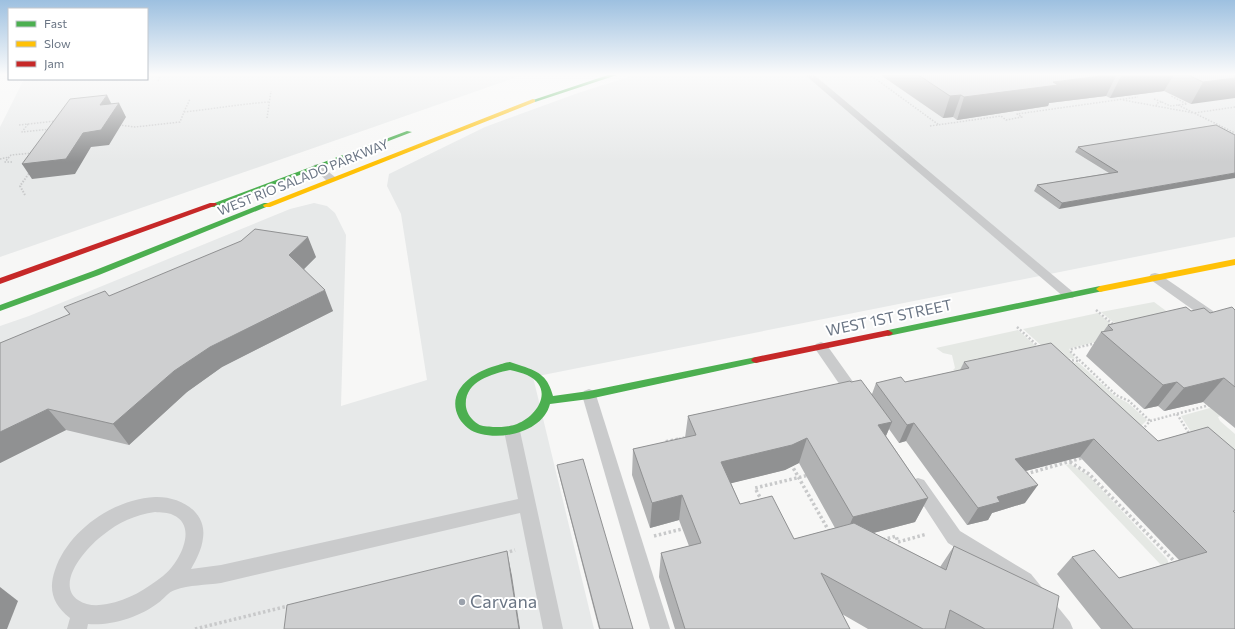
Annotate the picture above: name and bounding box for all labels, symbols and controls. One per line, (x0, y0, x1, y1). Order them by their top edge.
legend (8, 8, 148, 80)
text: Fast (44, 16, 67, 30)
text: Slow (44, 36, 71, 50)
text: Jam (44, 56, 64, 71)
street label: WEST RIO SALADO PARKWAY (215, 135, 391, 219)
street label: WEST 1ST STREET (824, 295, 954, 339)
place label: Carvana (470, 590, 537, 612)
marker: Carvana (457, 597, 467, 607)

